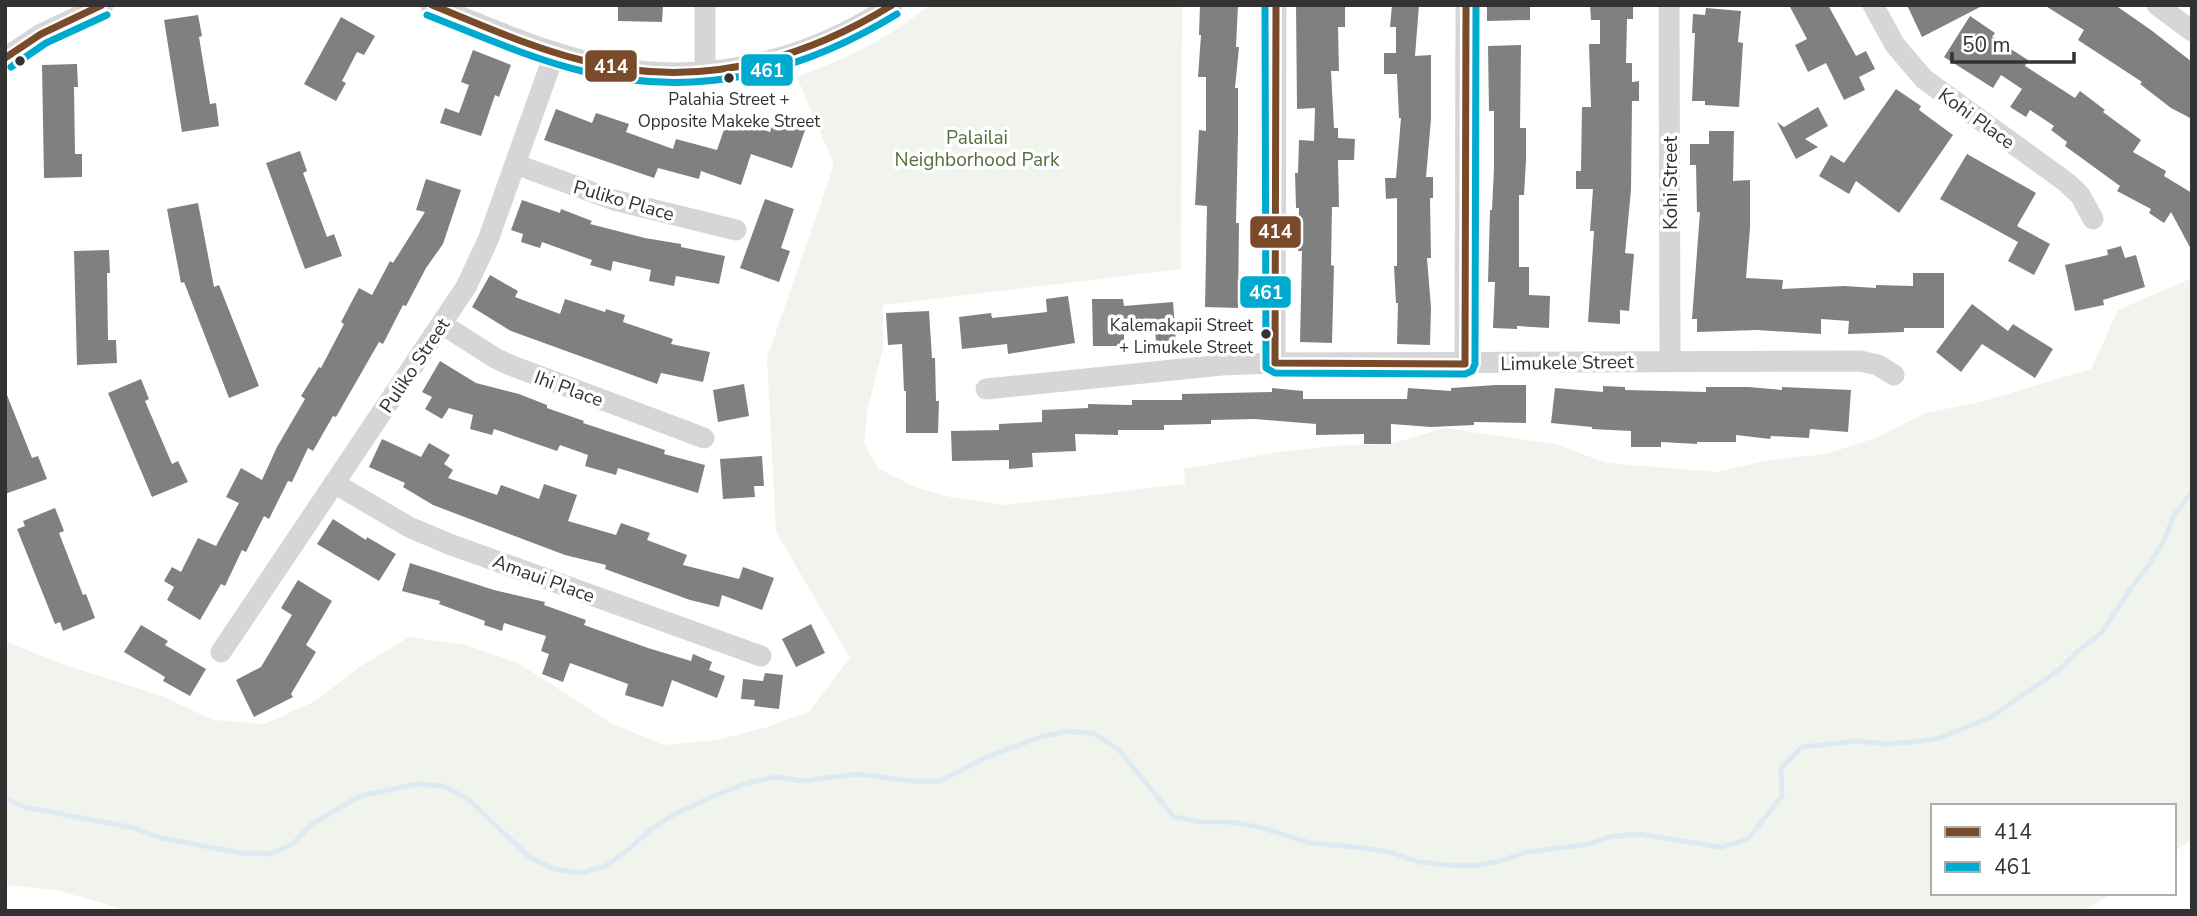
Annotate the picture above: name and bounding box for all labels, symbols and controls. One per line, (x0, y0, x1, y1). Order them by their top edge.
scale bar (1952, 21, 2074, 65)
text: 50 m (1962, 31, 2011, 59)
line badge: 414 (584, 49, 638, 83)
line badge: 461 (740, 53, 794, 87)
unlabelled marker (13, 54, 27, 68)
text: 414 (594, 54, 628, 80)
text: 461 (750, 58, 784, 84)
marker: Palahia Street + Opposite Makeke Street (722, 71, 736, 85)
street label: Kohi Place (1933, 82, 2020, 155)
place label: Palahia Street + Opposite Makeke Street (638, 88, 821, 133)
park label: Palailai Neighborhood Park (895, 125, 1060, 173)
street label: Kohi Street (1658, 136, 1684, 230)
street label: Puliko Place (570, 174, 677, 228)
line badge: 414 (1249, 215, 1302, 249)
text: 414 (1258, 219, 1292, 245)
line badge: 461 (1239, 275, 1292, 309)
text: 461 (1249, 280, 1283, 306)
street label: Puliko Street (374, 313, 456, 418)
place label: Kalemakapii Street + Limukele Street (1110, 314, 1254, 359)
marker: Kalemakapii Street + Limukele Street (1259, 327, 1273, 341)
street label: Limukele Street (1500, 349, 1634, 377)
street label: Ihi Place (531, 365, 607, 413)
street label: Amaui Place (489, 548, 598, 609)
legend (1931, 804, 2176, 895)
text: 414 (1994, 818, 2032, 846)
text: 461 (1994, 853, 2032, 881)

